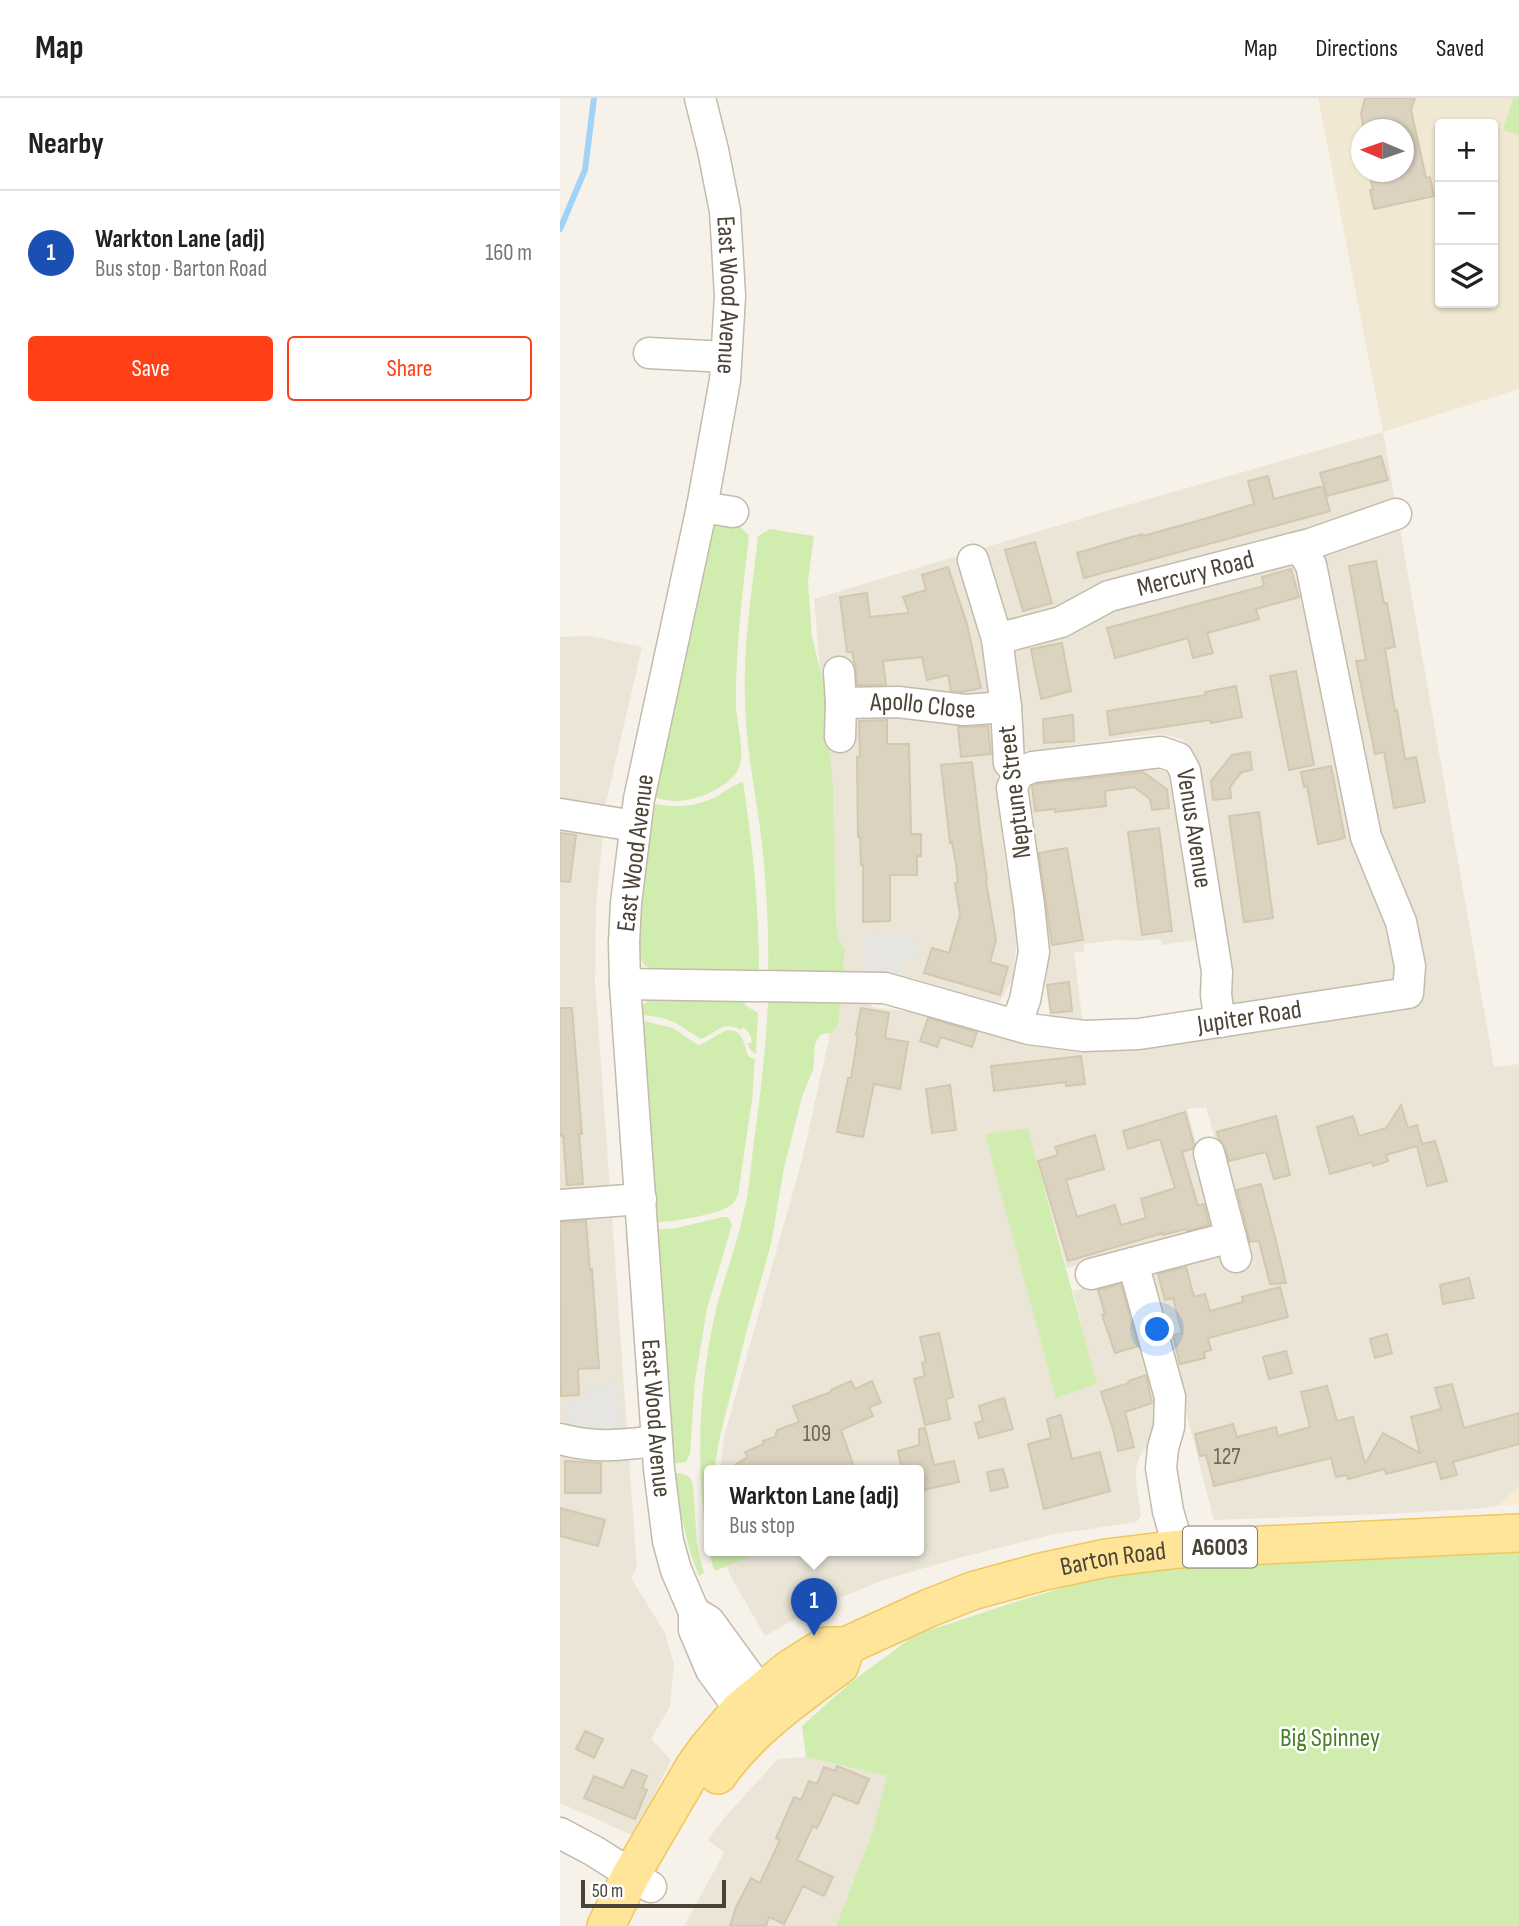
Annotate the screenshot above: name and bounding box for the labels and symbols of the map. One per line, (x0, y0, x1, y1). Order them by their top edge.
north arrow (1351, 119, 1414, 182)
street label: East Wood Avenue (710, 215, 745, 375)
street label: Mercury Road (1134, 544, 1257, 604)
street label: Apollo Close (869, 686, 977, 725)
street label: Neptune Street (991, 724, 1039, 860)
street label: Venus Avenue (1169, 767, 1219, 890)
street label: East Wood Avenue (611, 773, 661, 933)
street label: Jupiter Road (1194, 994, 1304, 1041)
your location (1140, 1312, 1174, 1346)
street label: East Wood Avenue (634, 1338, 678, 1499)
house number: 109 (803, 1420, 831, 1448)
house number: 127 (1213, 1443, 1241, 1471)
road number: A6003 (1183, 1526, 1257, 1568)
street label: Barton Road (1057, 1535, 1168, 1583)
pin: 1 (791, 1578, 837, 1636)
park label: Big Spinney (1280, 1723, 1380, 1754)
scale bar (581, 1877, 726, 1909)

